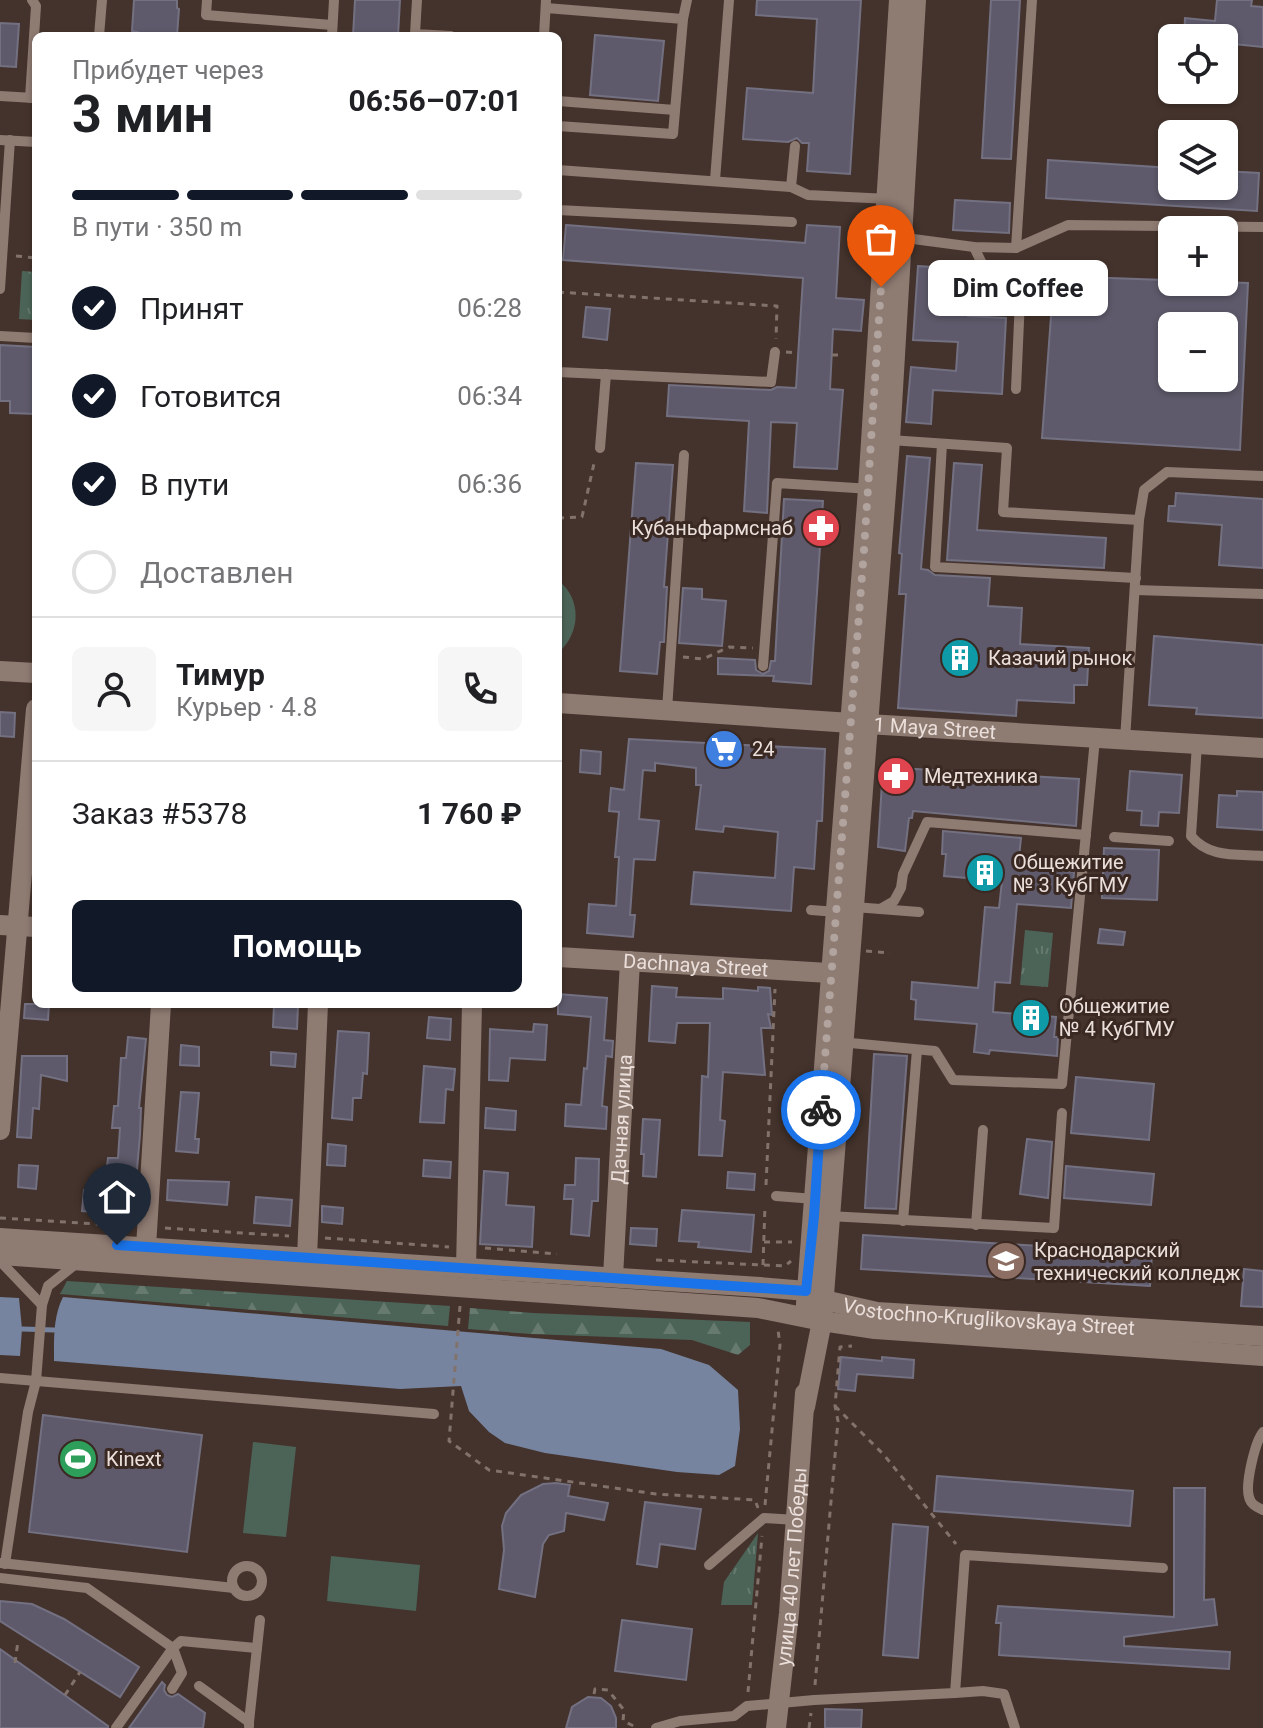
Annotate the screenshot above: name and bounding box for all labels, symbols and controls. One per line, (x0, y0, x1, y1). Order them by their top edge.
map controls (1158, 24, 1238, 392)
button: locate (1158, 24, 1238, 104)
text: Прибудет через (72, 55, 264, 85)
text: 06:56–07:01 (348, 83, 522, 118)
text: 3 мин (72, 84, 213, 145)
button: layers (1158, 120, 1238, 200)
pin (847, 205, 915, 287)
text: В пути · 350 m (72, 212, 242, 242)
button: + (1158, 216, 1238, 296)
icon: bag (859, 217, 903, 261)
callout: Dim Coffee (929, 259, 1109, 315)
text: Dim Coffee (953, 273, 1083, 303)
icon: check (72, 286, 116, 330)
text: Принят (140, 291, 244, 326)
text: 06:28 (457, 293, 522, 323)
button: − (1158, 312, 1238, 392)
icon: check (72, 374, 116, 418)
text: Готовится (140, 379, 282, 414)
text: 06:34 (457, 381, 522, 411)
icon: check (72, 462, 116, 506)
text: В пути (140, 467, 229, 502)
text: 06:36 (457, 469, 522, 499)
pharmacy icon: Кубаньфармснаб (800, 507, 842, 549)
place label: Кубаньфармснаб (631, 516, 793, 540)
text: Доставлен (140, 555, 294, 590)
building icon: Казачий рынок (939, 637, 981, 679)
place label: Казачий рынок (988, 646, 1132, 670)
button: person (72, 647, 156, 731)
button: phone (438, 647, 522, 731)
text: Тимур (176, 657, 265, 692)
text: Курьер · 4.8 (176, 692, 317, 722)
street label: 1 Maya Street (873, 712, 997, 744)
supermarket icon: 24 (703, 728, 745, 770)
place label: 24 (752, 737, 774, 761)
pharmacy icon: Медтехника (875, 755, 917, 797)
place label: Медтехника (924, 764, 1038, 788)
text: Заказ #5378 (72, 796, 247, 831)
text: 1 760 ₽ (417, 796, 522, 831)
place label: Общежитие № 3 КубГМУ (1013, 850, 1129, 897)
building icon: Общежитие № 3 КубГМУ (964, 852, 1006, 894)
button: Помощь (72, 900, 522, 992)
street label: Dachnaya Street (623, 949, 769, 981)
place label: Общежитие № 4 КубГМУ (1059, 994, 1175, 1041)
building icon: Общежитие № 4 КубГМУ (1010, 997, 1052, 1039)
street label: Дачная улица (606, 1054, 637, 1185)
courier (781, 1070, 861, 1150)
icon: bike (799, 1088, 843, 1132)
pin (83, 1163, 151, 1245)
icon: home (95, 1175, 139, 1219)
place label: Краснодарский технический колледж (1034, 1238, 1241, 1285)
school or university icon: Краснодарский технический колледж (985, 1240, 1027, 1282)
street label: Vostochno-Kruglikovskaya Street (840, 1293, 1135, 1340)
sports icon: Kinext (57, 1438, 99, 1480)
place label: Kinext (106, 1447, 162, 1471)
street label: улица 40 лет Победы (771, 1467, 812, 1667)

